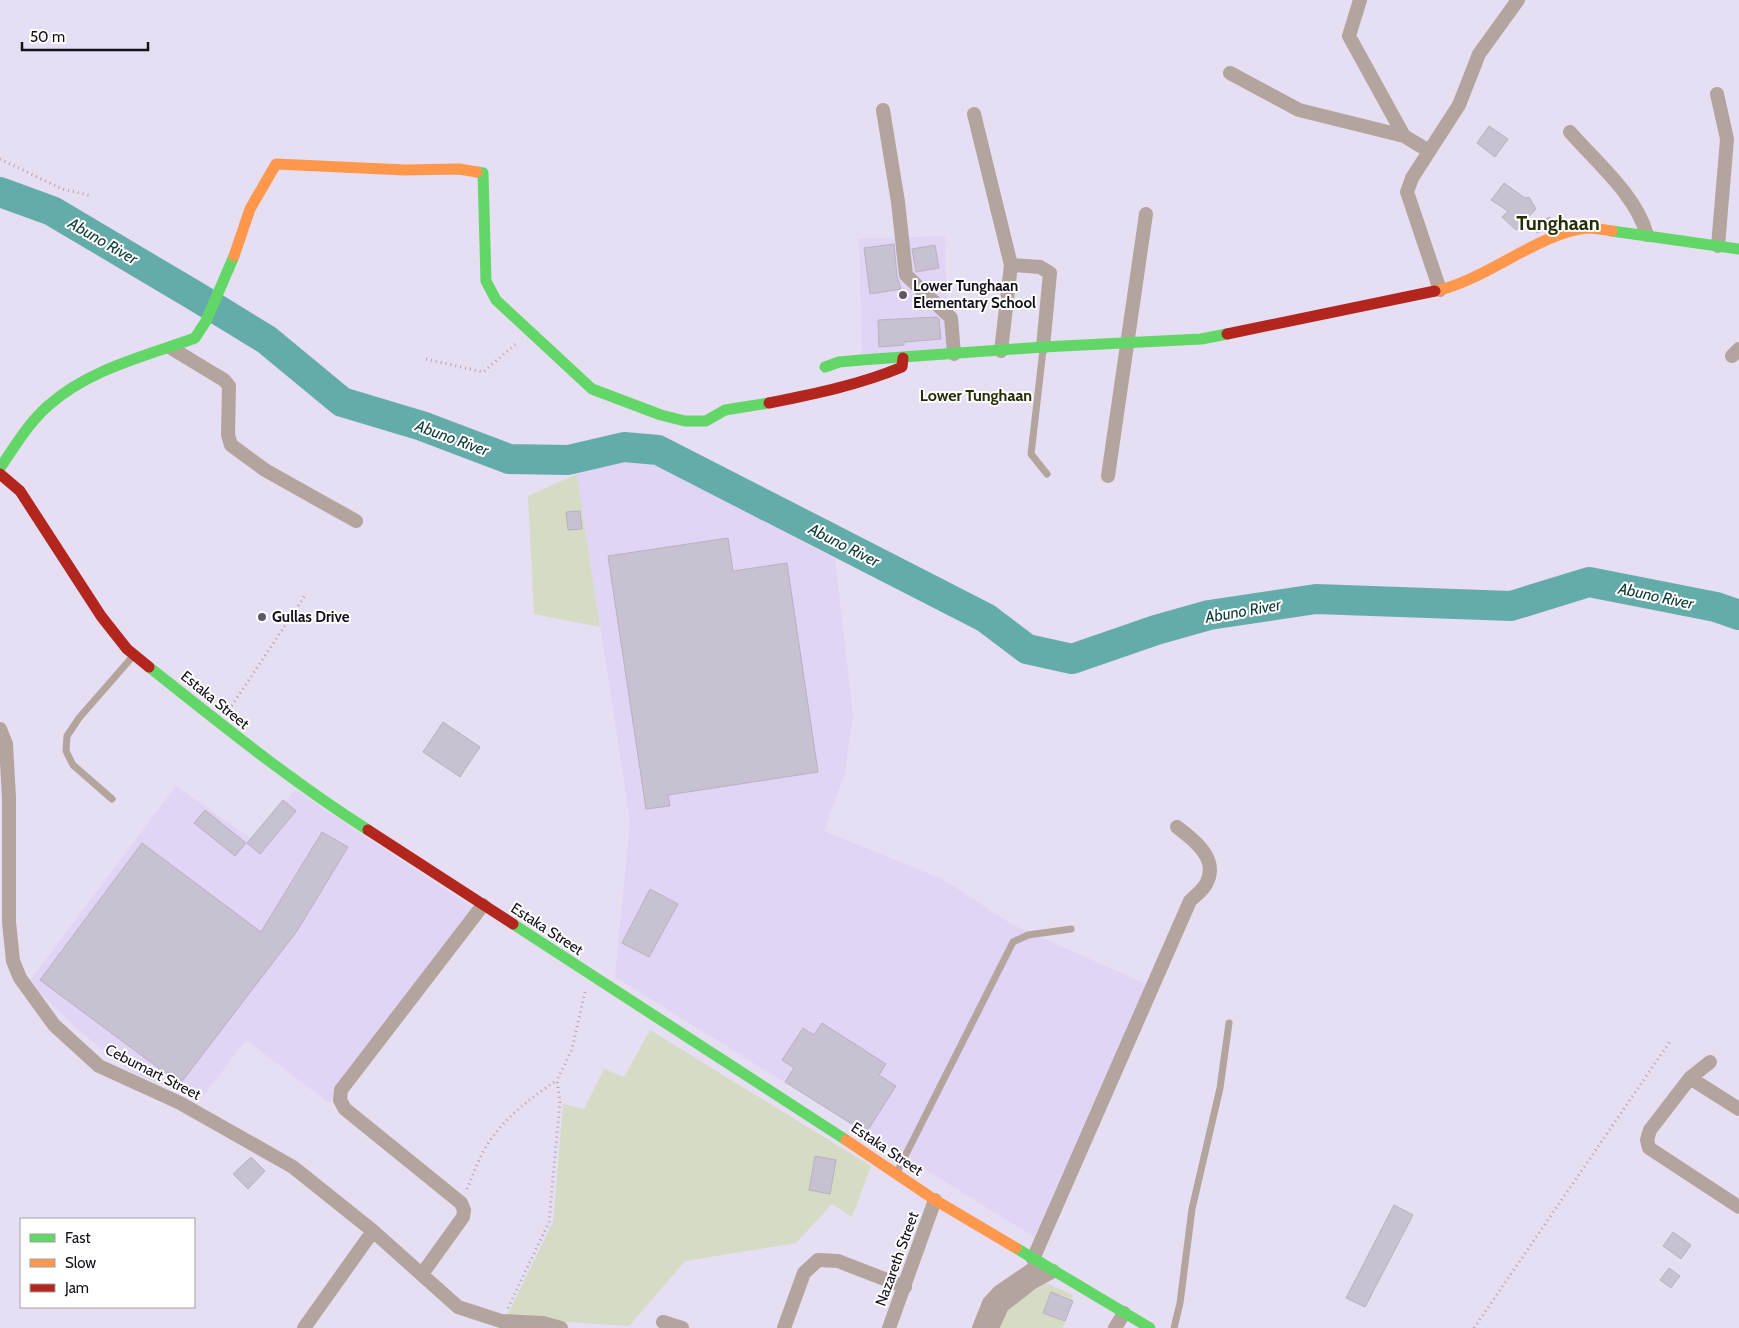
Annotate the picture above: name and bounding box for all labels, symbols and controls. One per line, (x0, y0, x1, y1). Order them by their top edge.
scale bar (22, 20, 149, 52)
text: 50 m (30, 28, 65, 46)
district label: Tunghaan (1516, 211, 1600, 235)
water label: Abuno River (64, 213, 142, 269)
place label: Lower Tunghaan Elementary School (913, 277, 1036, 312)
marker: Lower Tunghaan Elementary School (897, 289, 909, 301)
district label: Lower Tunghaan (920, 386, 1032, 405)
water label: Abuno River (412, 416, 492, 460)
water label: Abuno River (805, 519, 883, 571)
water label: Abuno River (1616, 579, 1696, 613)
water label: Abuno River (1203, 595, 1283, 627)
place label: Gullas Drive (272, 608, 350, 626)
marker: Gullas Drive (256, 611, 268, 623)
street label: Estaka Street (177, 667, 253, 733)
street label: Estaka Street (508, 899, 586, 959)
street label: Cebumart Street (102, 1040, 204, 1104)
street label: Estaka Street (848, 1118, 926, 1180)
street label: Nazareth Street (872, 1209, 922, 1309)
legend (20, 1218, 195, 1308)
text: Fast (65, 1229, 90, 1247)
text: Slow (65, 1254, 96, 1272)
text: Jam (64, 1279, 89, 1297)

